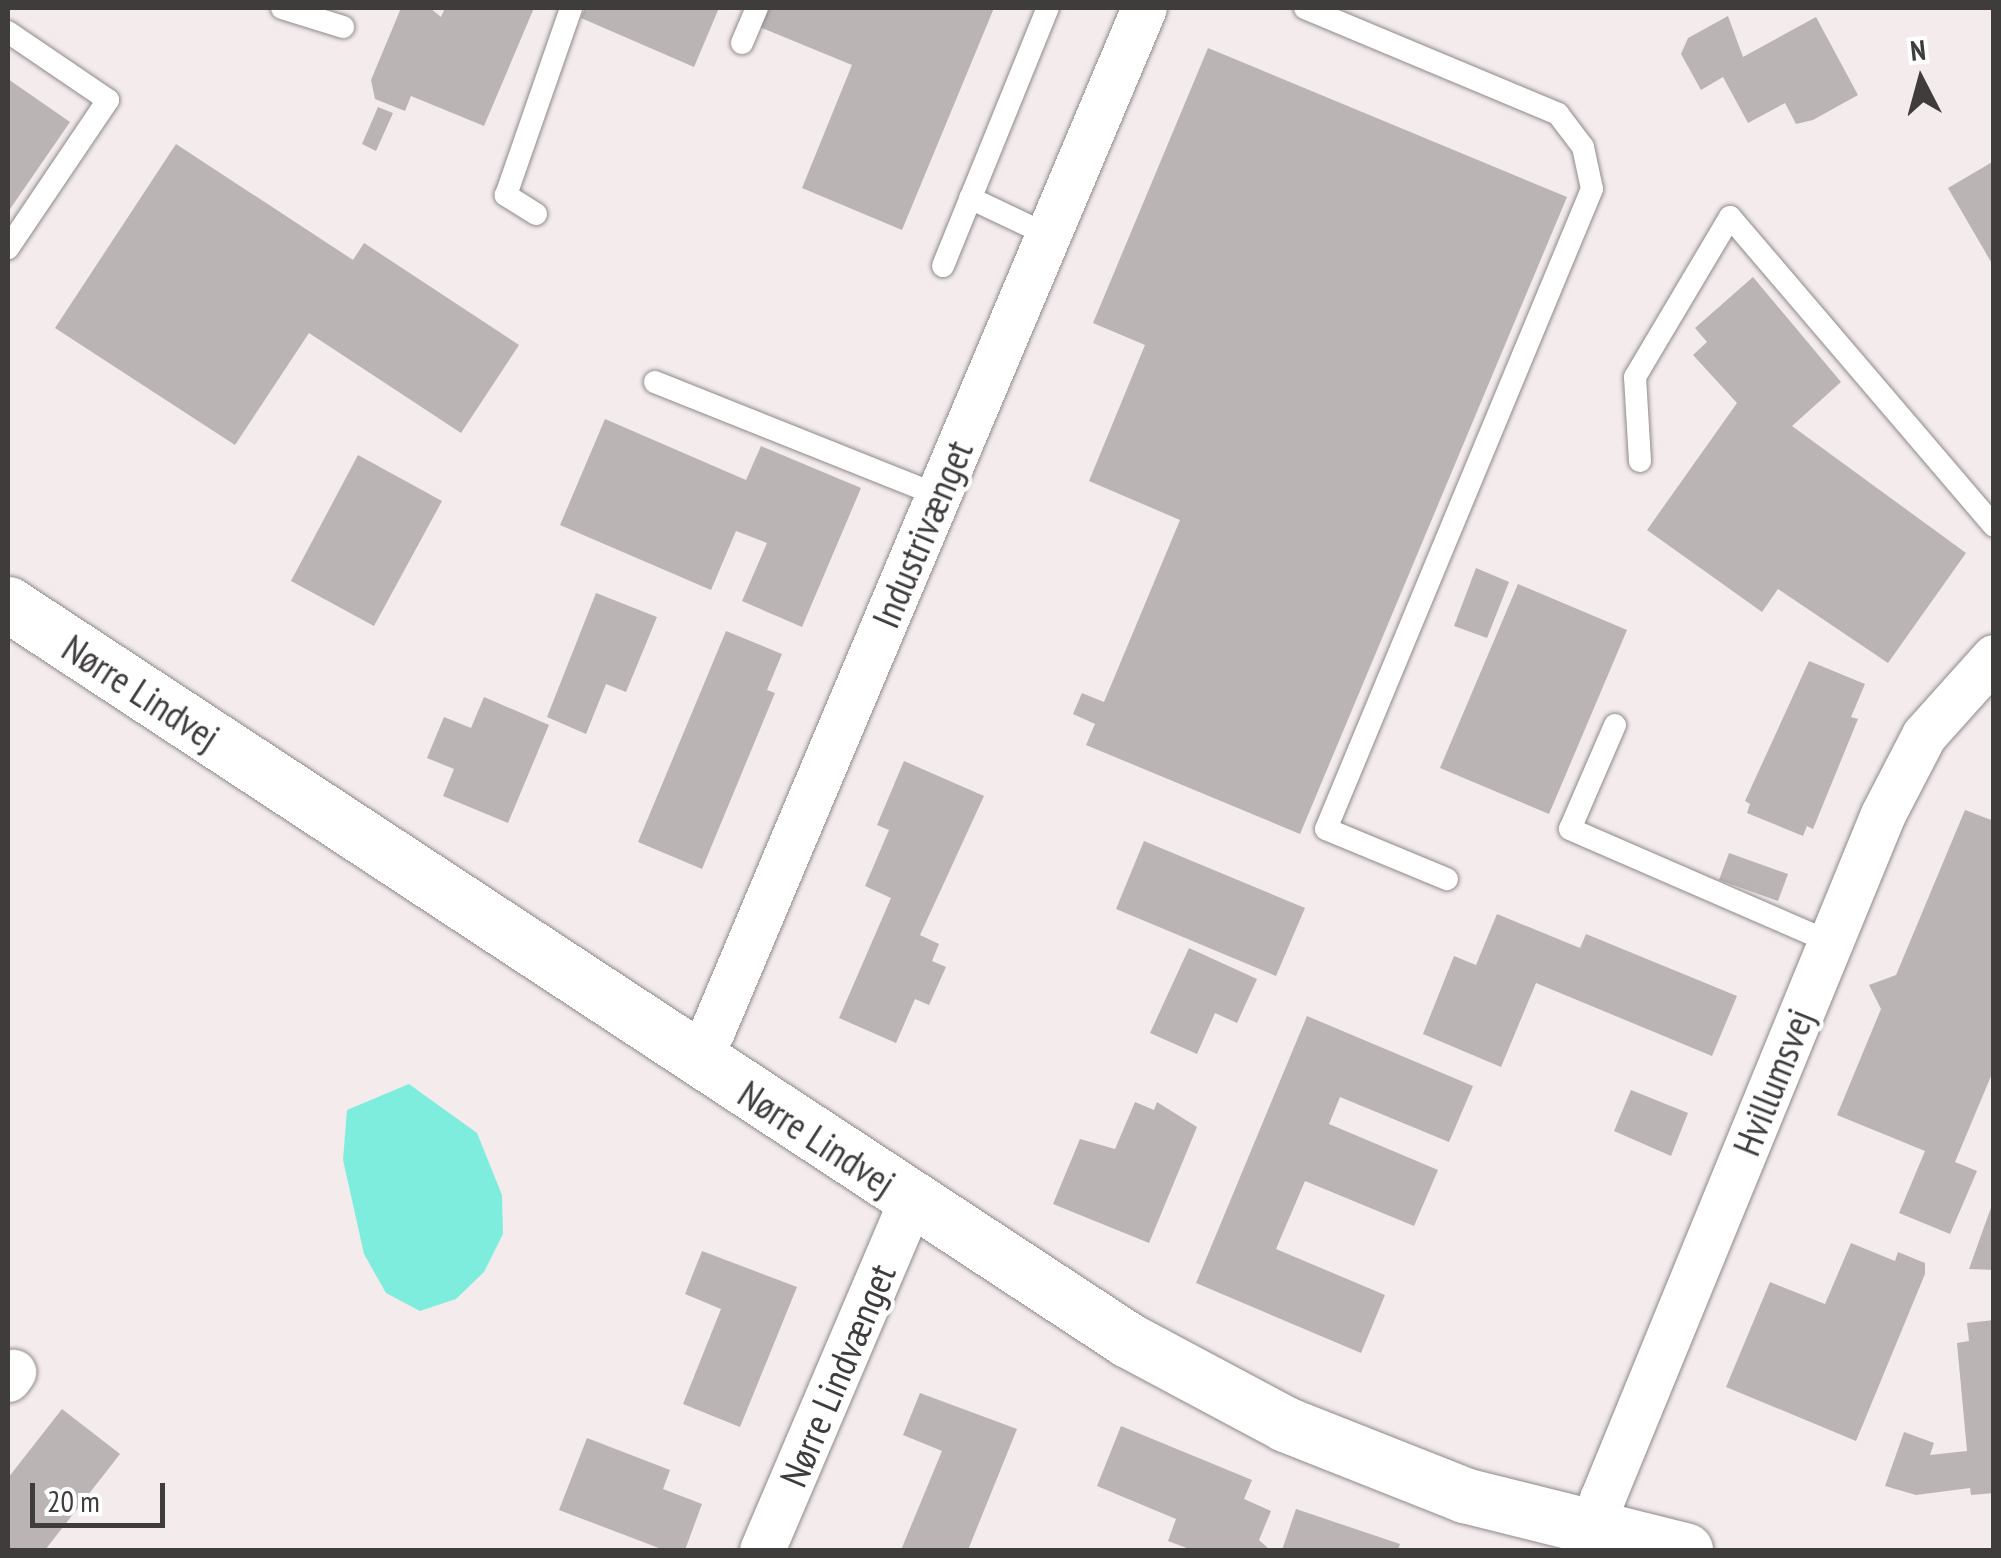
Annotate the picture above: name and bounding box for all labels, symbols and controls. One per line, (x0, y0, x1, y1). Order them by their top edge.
north arrow (1871, 30, 1971, 130)
text: N (1908, 30, 1927, 69)
street label: Industrivænget (862, 434, 982, 634)
street label: Nørre Lindvej (54, 625, 228, 759)
street label: Hvillumsvej (1723, 1002, 1823, 1162)
street label: Nørre Lindvej (730, 1071, 904, 1205)
street label: Nørre Lindvænget (770, 1257, 904, 1493)
scale bar (35, 1463, 170, 1525)
text: 20 m (47, 1481, 100, 1520)

